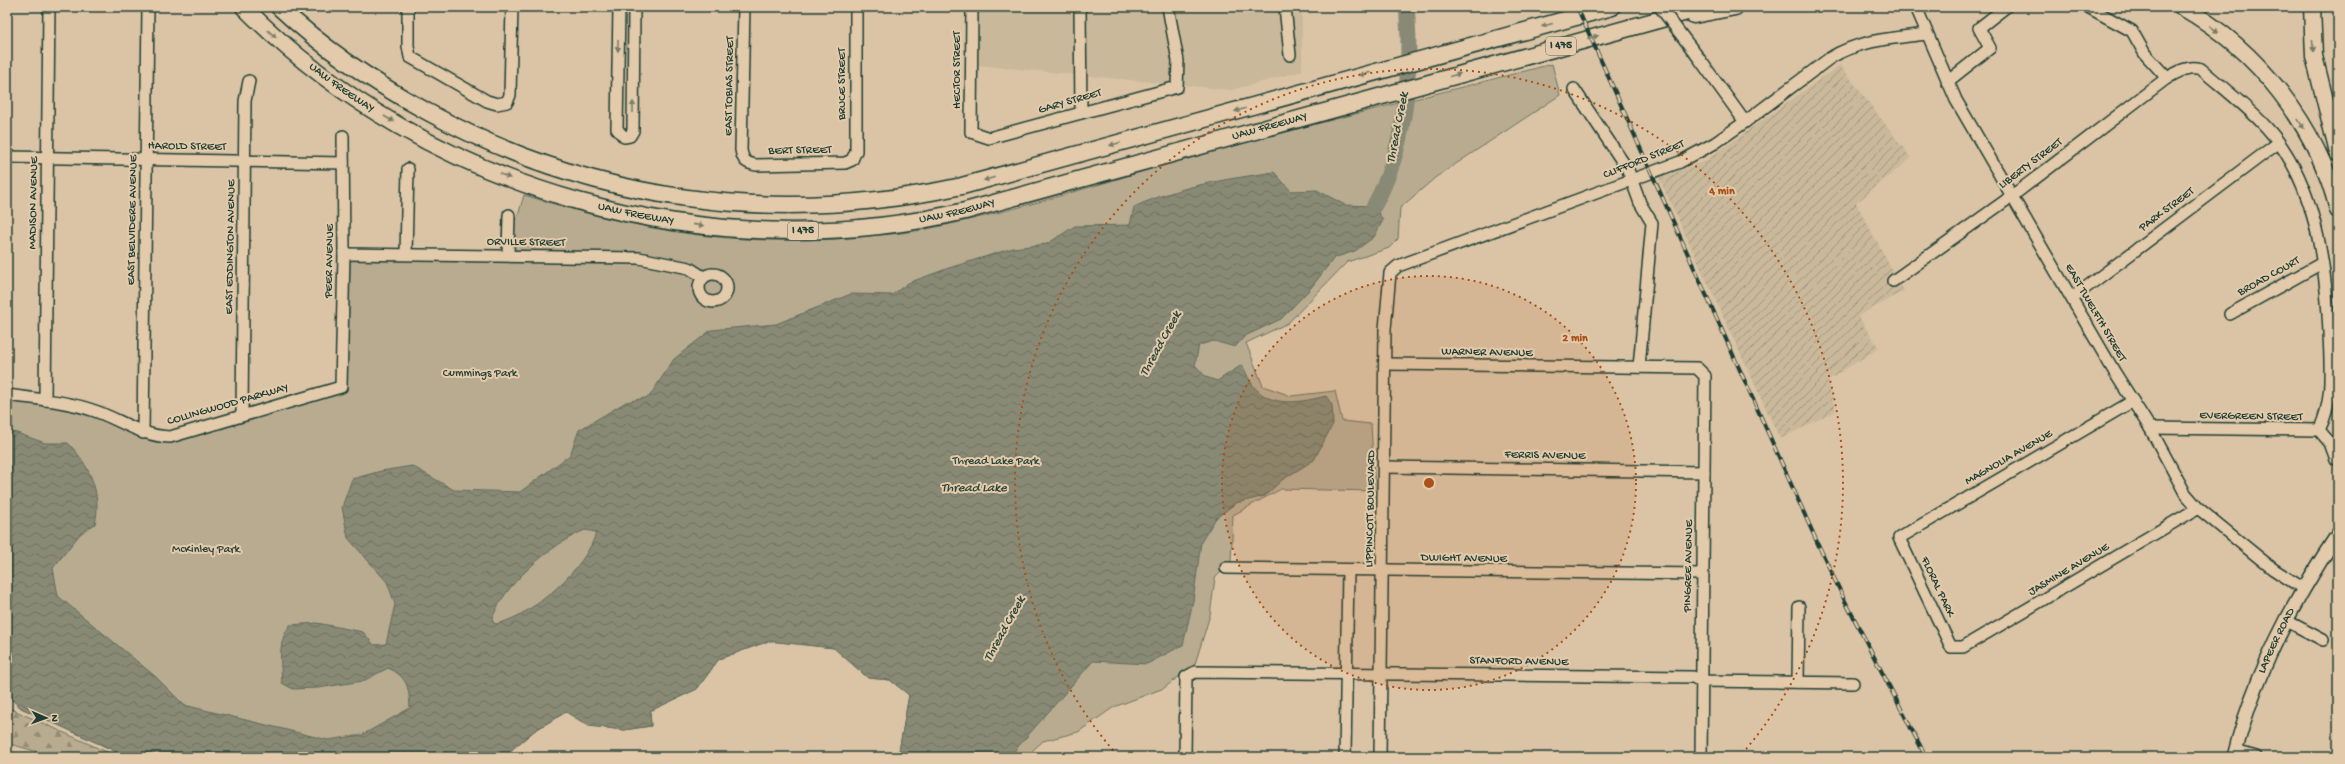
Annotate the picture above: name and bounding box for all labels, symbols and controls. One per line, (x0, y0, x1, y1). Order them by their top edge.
one-way arrow (1541, 22, 1553, 28)
one-way arrow (2209, 24, 2220, 33)
one-way arrow (268, 29, 277, 38)
street label: HECTOR STREET (951, 30, 965, 109)
one-way arrow (1588, 34, 1600, 40)
street label: EAST TOBIAS STREET (722, 35, 738, 136)
road number: I 475 (1546, 37, 1576, 55)
one-way arrow (615, 40, 621, 53)
one-way arrow (2309, 40, 2316, 52)
street label: BRUCE STREET (836, 47, 850, 121)
street label: UAW FREEWAY (306, 60, 377, 116)
one-way arrow (1359, 71, 1371, 77)
one-way arrow (1449, 72, 1461, 78)
street label: GARY STREET (1037, 86, 1105, 118)
water label: Thread Creek (1384, 90, 1412, 165)
one-way arrow (630, 100, 636, 113)
one-way arrow (1234, 107, 1246, 113)
street label: UAW FREEWAY (1231, 110, 1309, 144)
one-way arrow (383, 115, 394, 122)
one-way arrow (2297, 119, 2305, 129)
street label: LIBERTY STREET (1996, 135, 2067, 193)
street label: CLIFFORD STREET (1601, 137, 1688, 183)
street label: HAROLD STREET (148, 139, 228, 155)
one-way arrow (1108, 141, 1120, 147)
street label: BERT STREET (767, 143, 833, 159)
street label: EAST BELVIDERE AVENUE (125, 154, 141, 285)
street label: MADISON AVENUE (26, 156, 42, 250)
one-way arrow (499, 174, 511, 180)
one-way arrow (983, 176, 995, 182)
street label: EAST EDDINGTON AVENUE (223, 179, 239, 315)
street label: PARK STREET (2136, 184, 2198, 236)
text: 4 min (1708, 185, 1735, 199)
street label: UAW FREEWAY (918, 196, 997, 227)
street label: UAW FREEWAY (596, 200, 675, 229)
one-way arrow (692, 222, 704, 228)
road number: I 475 (788, 222, 818, 240)
street label: PEER AVENUE (322, 223, 338, 299)
street label: ORVILLE STREET (487, 235, 567, 251)
street label: BROAD COURT (2235, 253, 2304, 300)
street label: EAST TWELFTH STREET (2061, 262, 2129, 366)
water label: Thread Creek (1137, 308, 1186, 379)
text: 2 min (1562, 332, 1588, 346)
street label: WARNER AVENUE (1441, 345, 1533, 361)
park label: Cummings Park (443, 367, 519, 381)
street label: COLLINGWOOD PARKWAY (166, 381, 291, 429)
street label: EVERGREEN STREET (2199, 409, 2304, 425)
street label: MAGNOLIA AVENUE (1963, 427, 2056, 489)
street label: FERRIS AVENUE (1503, 448, 1586, 464)
street label: LIPPINCOTT BOULEVARD (1363, 450, 1379, 568)
park label: Thread Lake Park (952, 455, 1041, 469)
centre of rings (1422, 476, 1436, 490)
water label: Thread Lake (941, 481, 1008, 496)
street label: PINGREE AVENUE (1681, 519, 1697, 613)
street label: JASMINE AVENUE (2026, 540, 2112, 600)
park label: McKinley Park (172, 543, 242, 557)
street label: DWIGHT AVENUE (1420, 551, 1508, 567)
street label: FLORAL PARK (1917, 554, 1958, 621)
water label: Thread Creek (981, 593, 1030, 664)
street label: LAPEER ROAD (2255, 606, 2299, 676)
street label: STANFORD AVENUE (1469, 654, 1569, 670)
north arrow (26, 698, 66, 738)
text: N (48, 714, 60, 722)

